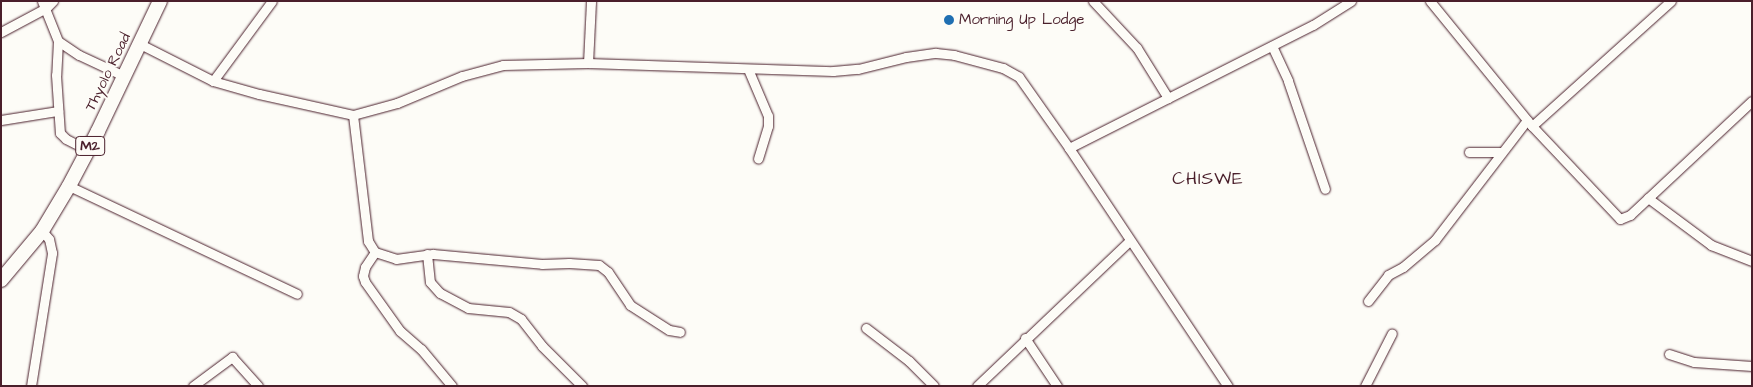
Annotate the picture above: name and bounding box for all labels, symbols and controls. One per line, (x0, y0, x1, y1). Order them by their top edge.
place label: Morning Up Lodge (959, 11, 1084, 29)
marker: Morning Up Lodge (943, 14, 955, 26)
street label: Thyolo Road (81, 30, 135, 114)
road number: M2 (75, 134, 105, 158)
district label: CHISWE (1171, 168, 1245, 190)

